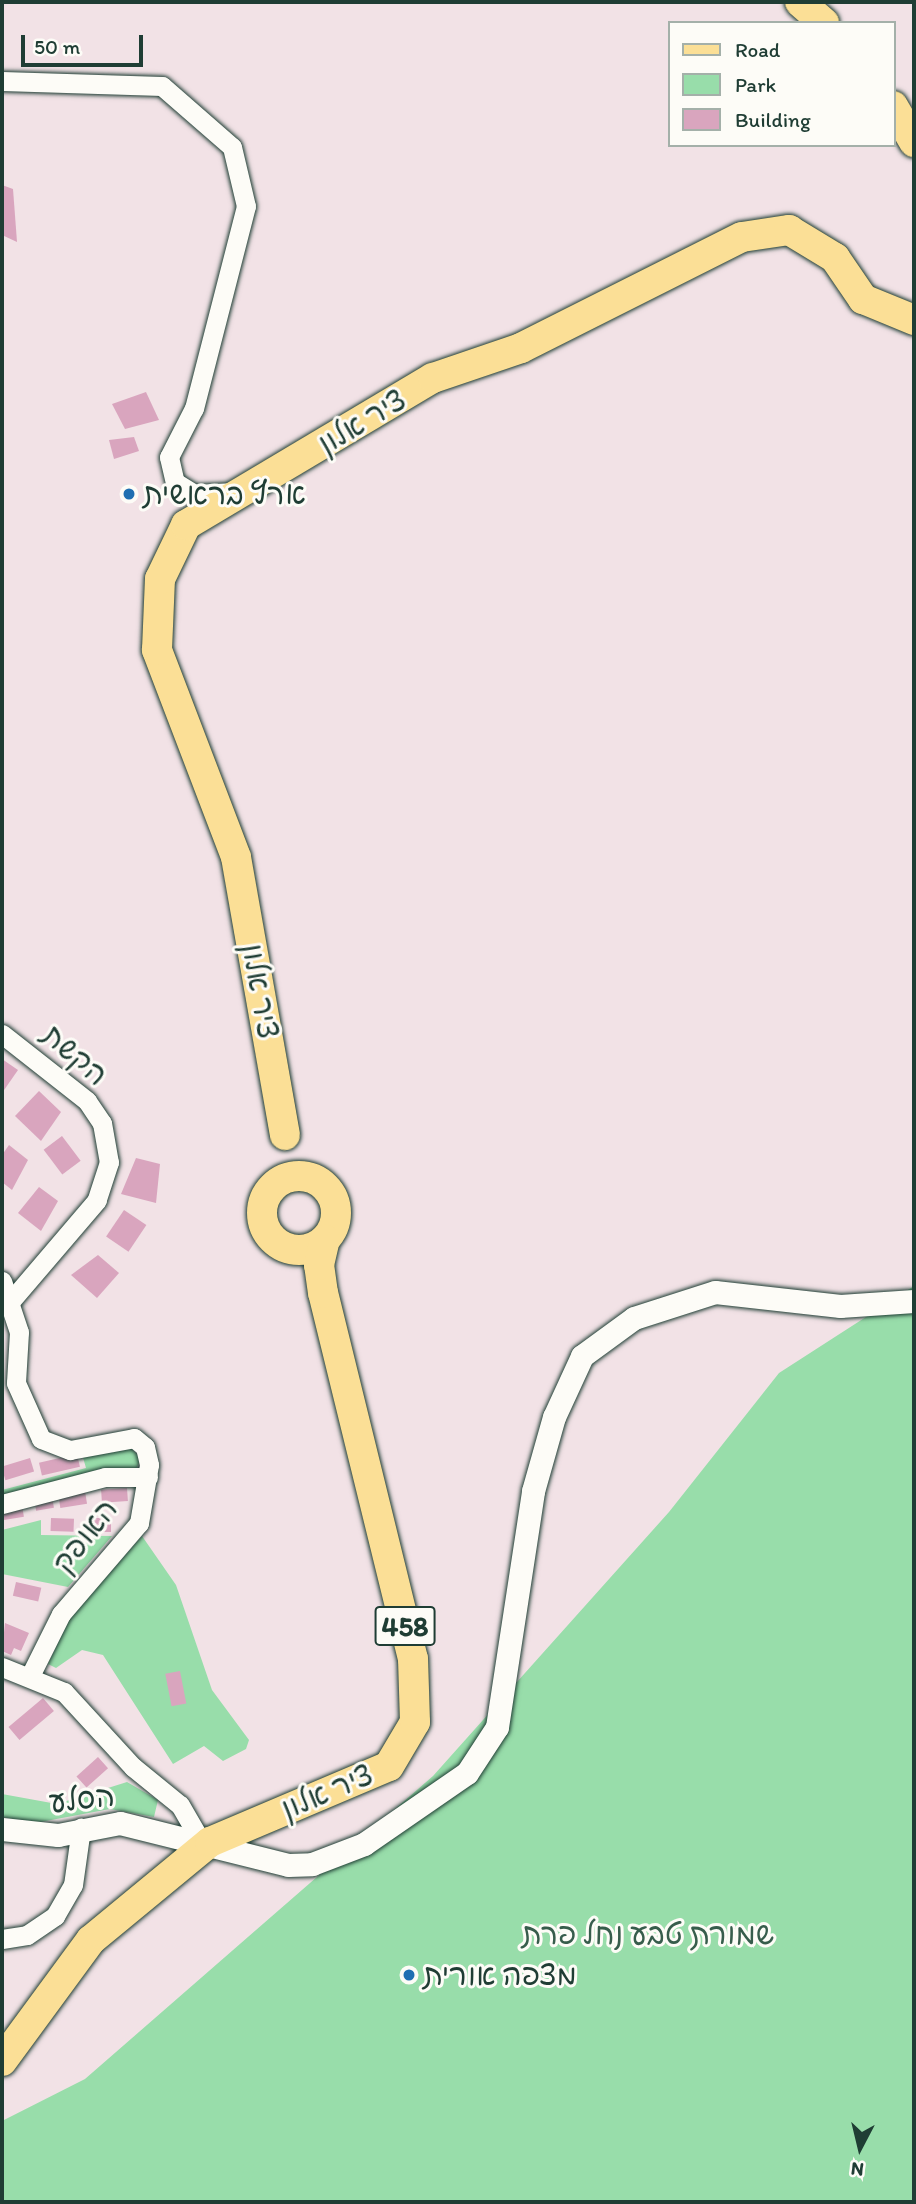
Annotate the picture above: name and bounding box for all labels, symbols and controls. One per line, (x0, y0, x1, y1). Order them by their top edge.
scale bar (24, 21, 147, 65)
legend (668, 21, 895, 147)
text: 50 m (34, 34, 80, 59)
text: Road (735, 37, 780, 62)
text: Park (735, 72, 776, 97)
text: Building (735, 107, 811, 132)
street label: ציר אלון (311, 382, 413, 462)
place label: ארץ בראשית (143, 476, 306, 512)
marker: ארץ בראשית (121, 486, 137, 502)
street label: ציר אלון (234, 940, 286, 1042)
street label: הקשת (35, 1017, 115, 1093)
street label: האופק (45, 1492, 125, 1580)
road number: 458 (374, 1602, 436, 1650)
street label: ציר אלון (276, 1757, 378, 1827)
street label: הסלע (47, 1778, 117, 1820)
park label: שמורת טבע נחל פרת (522, 1916, 774, 1952)
place label: מצפה אורית (423, 1957, 577, 1993)
marker: מצפה אורית (401, 1967, 417, 1983)
north arrow (825, 2113, 895, 2183)
text: N (850, 2157, 865, 2182)

